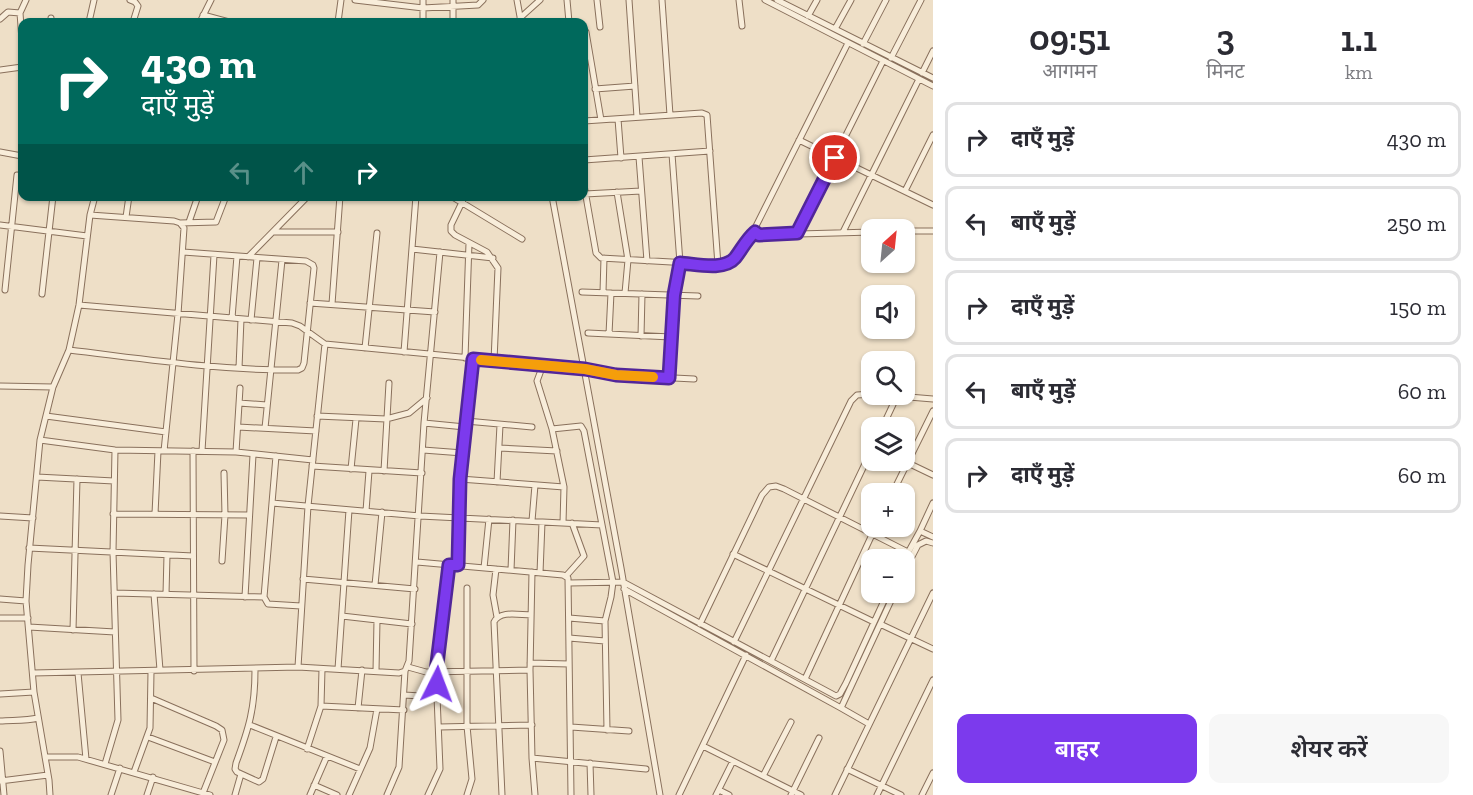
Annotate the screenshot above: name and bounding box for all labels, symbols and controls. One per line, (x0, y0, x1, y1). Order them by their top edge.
text: 09:51 (1029, 16, 1110, 59)
text: 3 (1216, 16, 1235, 59)
text: 1.1 (1341, 17, 1377, 60)
text: 430 m (141, 38, 256, 89)
icon: right (42, 42, 120, 120)
text: आगमन (1042, 59, 1097, 83)
text: मिनट (1206, 59, 1245, 83)
text: km (1345, 60, 1373, 84)
text: दाएँ मुड़ें (141, 89, 214, 121)
icon: right (960, 123, 993, 156)
text: दाएँ मुड़ें (1011, 125, 1074, 152)
text: 430 m (1387, 126, 1446, 153)
pin (809, 132, 860, 183)
icon: arrive (818, 141, 851, 174)
icon: left (224, 156, 257, 189)
icon: ahead (287, 156, 320, 189)
icon: right (350, 156, 383, 189)
icon: left (960, 207, 993, 240)
text: बाएँ मुड़ें (1011, 209, 1075, 236)
text: 250 m (1387, 210, 1446, 237)
north arrow (861, 219, 915, 273)
map controls (861, 219, 915, 603)
button: sound (861, 285, 915, 339)
icon: right (960, 291, 993, 324)
text: दाएँ मुड़ें (1011, 293, 1074, 320)
text: 150 m (1390, 294, 1446, 321)
button: search (861, 351, 915, 405)
icon: left (960, 375, 993, 408)
text: बाएँ मुड़ें (1011, 377, 1075, 404)
text: 60 m (1398, 378, 1446, 405)
button: layers (861, 417, 915, 471)
icon: right (960, 459, 993, 492)
text: दाएँ मुड़ें (1011, 461, 1074, 488)
text: 60 m (1398, 462, 1446, 489)
button: + (861, 483, 915, 537)
button: − (861, 549, 915, 603)
position arrow (405, 652, 469, 716)
button: बाहर (957, 714, 1197, 783)
button: शेयर करें (1209, 714, 1449, 783)

